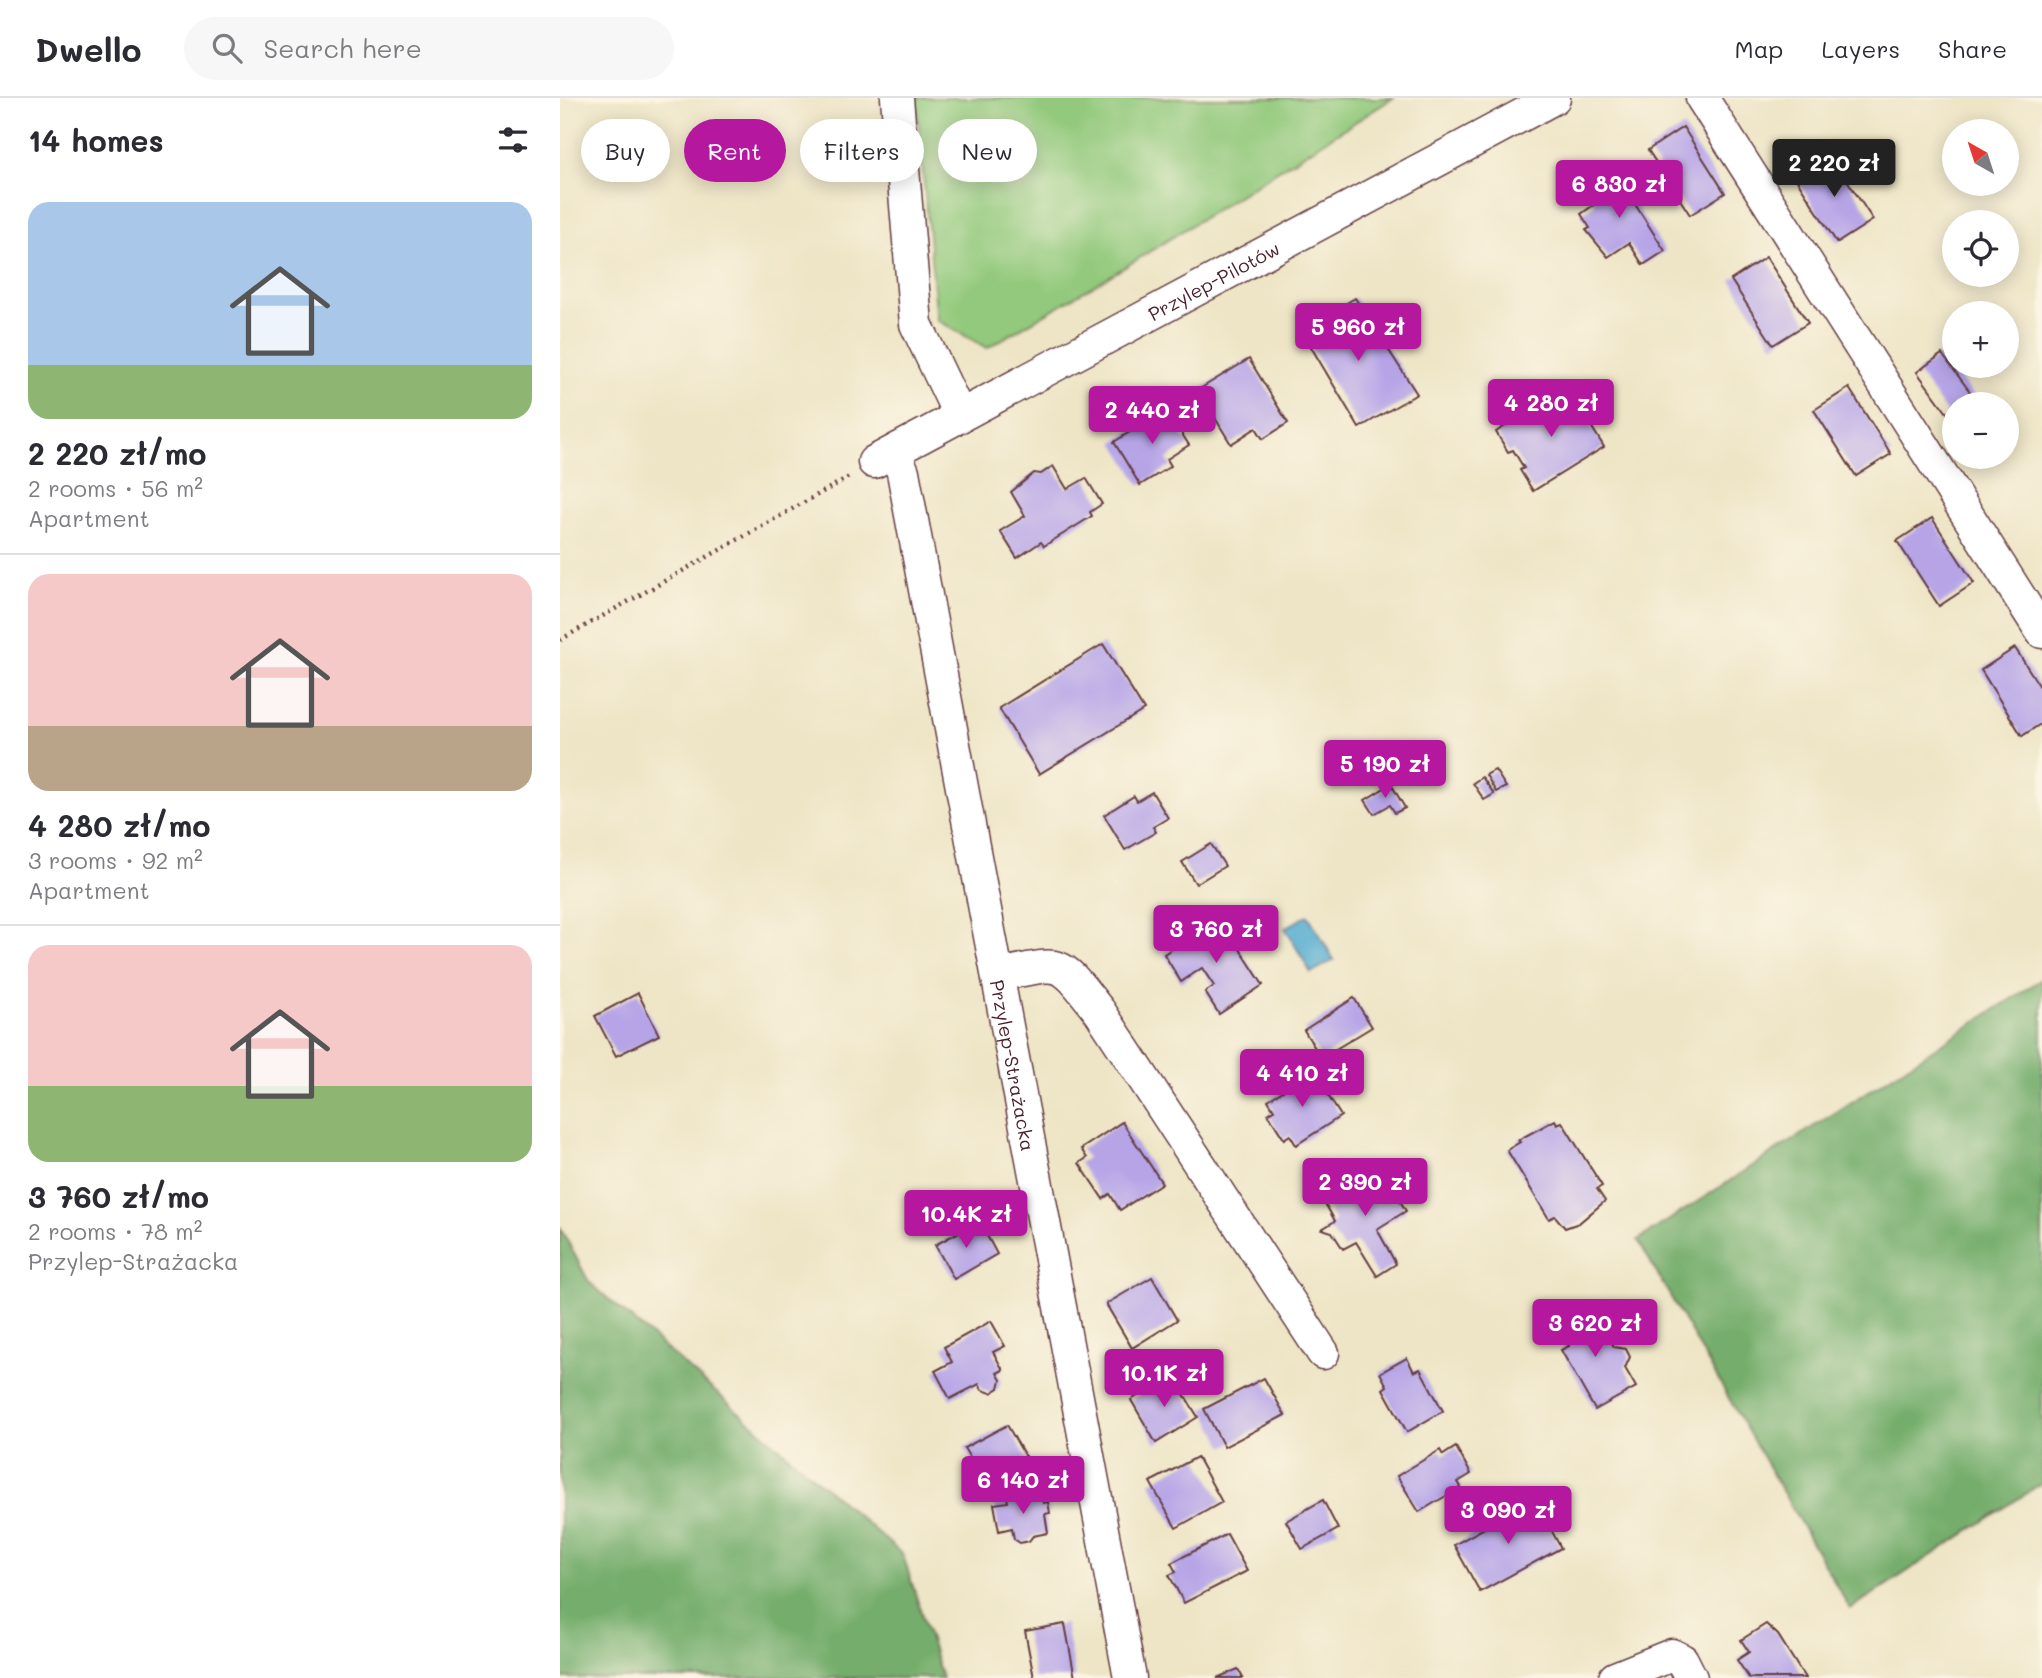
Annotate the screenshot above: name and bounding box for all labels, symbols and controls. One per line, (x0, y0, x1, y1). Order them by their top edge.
search box (184, 17, 674, 80)
text: Dwello (35, 27, 142, 70)
icon: search (208, 29, 246, 67)
text: Search here (264, 31, 422, 65)
text: Map (1735, 33, 1783, 64)
text: Layers (1821, 33, 1900, 64)
text: Share (1938, 33, 2007, 64)
chip: Buy (581, 119, 670, 182)
chip: Rent (684, 119, 786, 182)
chip: Filters (800, 119, 924, 182)
chip: New (938, 119, 1037, 182)
north arrow (1942, 119, 2020, 196)
map controls (1942, 119, 2019, 469)
text: 14 homes (28, 120, 164, 160)
icon: filters (494, 121, 532, 159)
pin: 2 220 zł (1762, 140, 1906, 199)
text: 2 220 zł (1788, 147, 1880, 177)
pin: 6 830 zł (1547, 160, 1691, 220)
text: 6 830 zł (1572, 168, 1666, 198)
button: locate (1942, 210, 2019, 287)
street label: Przylep-Pilotów (1143, 235, 1284, 326)
icon: home (217, 248, 343, 374)
button: + (1942, 301, 2019, 378)
pin: 5 960 zł (1286, 303, 1430, 363)
text: 5 960 zł (1311, 311, 1405, 341)
pin: 4 280 zł (1479, 380, 1623, 439)
pin: 2 440 zł (1080, 386, 1224, 446)
text: 4 280 zł (1504, 387, 1598, 417)
button: − (1942, 392, 2019, 469)
text: 2 440 zł (1105, 394, 1199, 424)
text: 2 220 zł/mo (28, 433, 206, 473)
text: 2 rooms · 56 m² (28, 473, 203, 503)
text: Apartment (28, 503, 150, 533)
icon: home (217, 620, 343, 746)
pin: 5 190 zł (1313, 740, 1457, 800)
text: 5 190 zł (1340, 748, 1430, 778)
text: 4 280 zł/mo (28, 805, 211, 845)
text: 3 rooms · 92 m² (28, 845, 203, 875)
text: Apartment (28, 875, 150, 905)
pin: 3 760 zł (1144, 906, 1288, 965)
text: 3 760 zł (1169, 913, 1263, 943)
street label: Przylep-Strażacka (985, 977, 1042, 1153)
icon: home (217, 991, 343, 1117)
pin: 4 410 zł (1230, 1049, 1374, 1109)
text: 4 410 zł (1256, 1057, 1348, 1087)
pin: 2 390 zł (1293, 1158, 1437, 1218)
text: 2 390 zł (1318, 1166, 1412, 1196)
text: 3 760 zł/mo (28, 1176, 209, 1216)
pin: 10.4K zł (894, 1190, 1038, 1250)
text: 10.4K zł (920, 1198, 1012, 1228)
text: 2 rooms · 78 m² (28, 1216, 202, 1246)
text: Przylep-Strażacka (28, 1246, 238, 1276)
pin: 3 620 zł (1523, 1300, 1667, 1359)
text: 3 620 zł (1548, 1307, 1642, 1337)
pin: 10.1K zł (1092, 1350, 1236, 1409)
text: 10.1K zł (1121, 1357, 1207, 1387)
pin: 6 140 zł (951, 1456, 1095, 1516)
text: 6 140 zł (977, 1464, 1069, 1494)
pin: 3 090 zł (1436, 1486, 1580, 1546)
text: 3 090 zł (1460, 1494, 1556, 1524)

